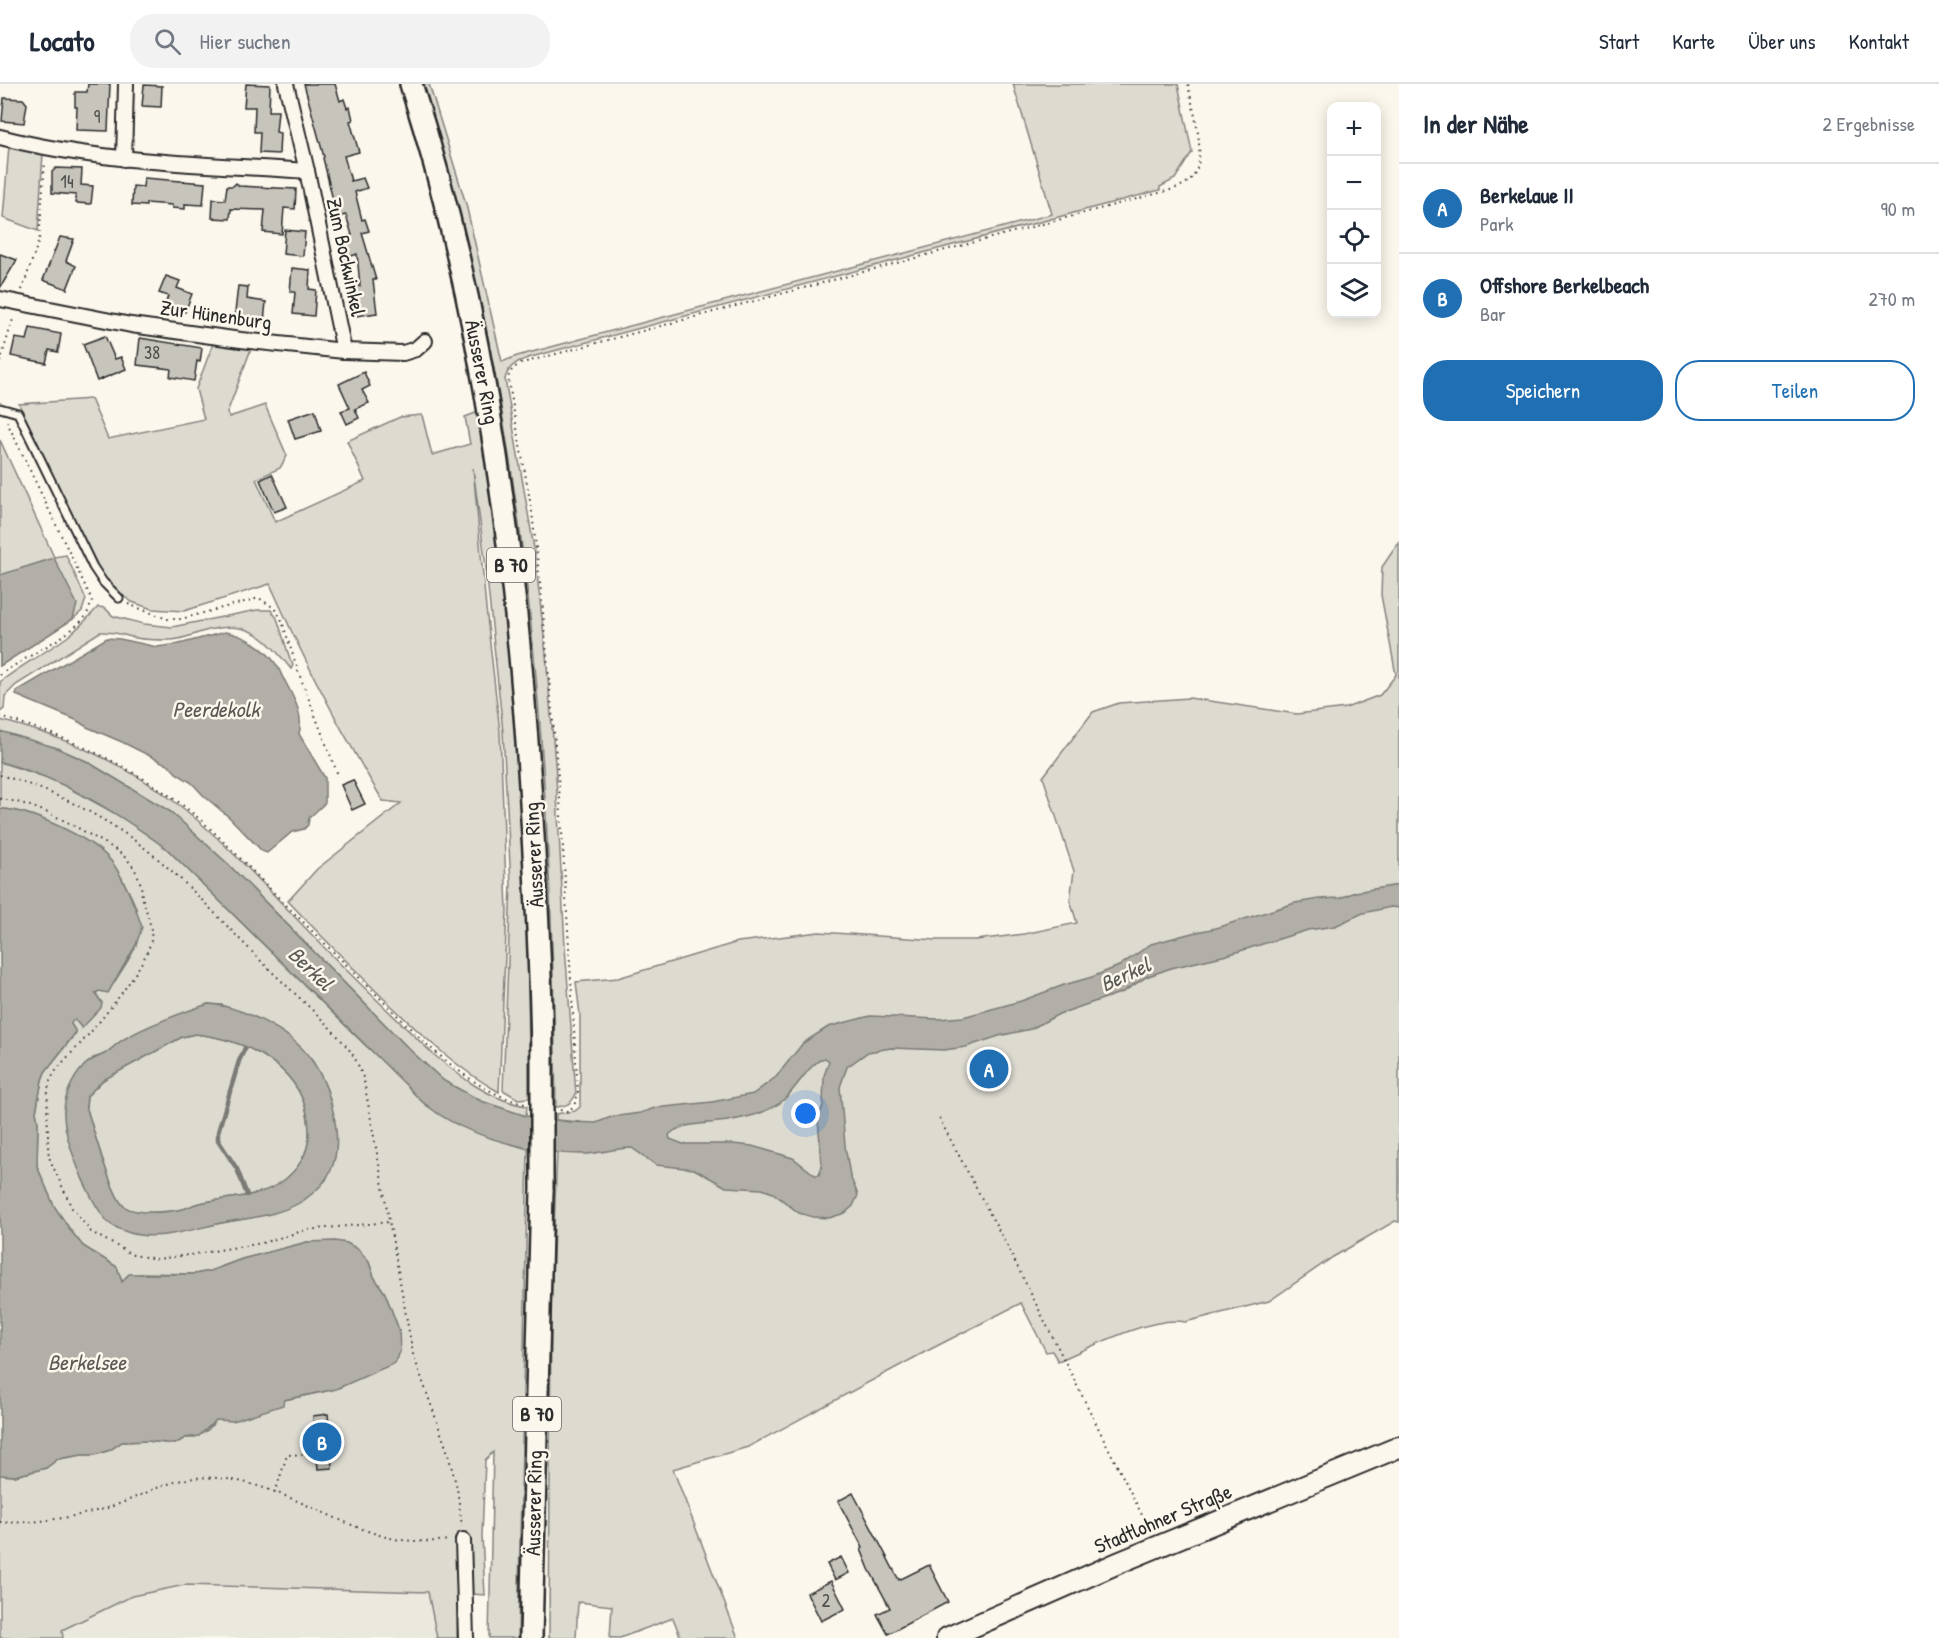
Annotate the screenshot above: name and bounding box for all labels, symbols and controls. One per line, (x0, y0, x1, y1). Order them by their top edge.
search box (130, 14, 550, 68)
text: Locato (30, 22, 94, 60)
icon: search (151, 25, 184, 58)
text: Hier suchen (199, 26, 291, 56)
text: Start (1599, 27, 1639, 56)
text: Karte (1672, 27, 1715, 56)
text: Über uns (1748, 27, 1816, 56)
text: Kontakt (1849, 27, 1909, 56)
map controls (1327, 102, 1381, 318)
button: + (1327, 102, 1381, 156)
house number: 9 (94, 104, 101, 129)
text: In der Nähe (1423, 106, 1529, 141)
text: 2 Ergebnisse (1823, 110, 1915, 137)
button: − (1327, 156, 1381, 210)
house number: 14 (60, 169, 74, 194)
text: Berkelaue II (1480, 180, 1574, 210)
street label: Zum Bockwinkel (320, 195, 373, 319)
text: A (1438, 195, 1447, 222)
text: 90 m (1881, 195, 1915, 222)
button: locate (1327, 210, 1381, 264)
text: Park (1480, 210, 1513, 237)
button: layers (1327, 264, 1381, 318)
text: Offshore Berkelbeach (1480, 270, 1649, 300)
text: B (1437, 285, 1448, 312)
text: 270 m (1869, 285, 1915, 312)
street label: Zur Hünenburg (159, 292, 274, 337)
text: Bar (1480, 300, 1506, 327)
street label: Äusserer Ring (458, 317, 507, 427)
house number: 38 (144, 340, 160, 365)
button: Speichern (1423, 360, 1663, 421)
button: Teilen (1675, 360, 1915, 421)
road number: B 70 (487, 548, 535, 582)
water label: Peerdekolk (173, 694, 261, 724)
street label: Äusserer Ring (516, 802, 551, 909)
water label: Berkel (282, 939, 341, 998)
water label: Berkel (1095, 949, 1156, 999)
pin: A (970, 1046, 1008, 1092)
your location (791, 1099, 820, 1128)
water label: Berkelsee (48, 1347, 127, 1377)
road number: B 70 (513, 1397, 561, 1431)
pin: B (302, 1420, 342, 1464)
street label: Äusserer Ring (518, 1450, 549, 1556)
street label: Stadtlohner Straße (1090, 1477, 1236, 1561)
house number: 2 (822, 1588, 831, 1613)

